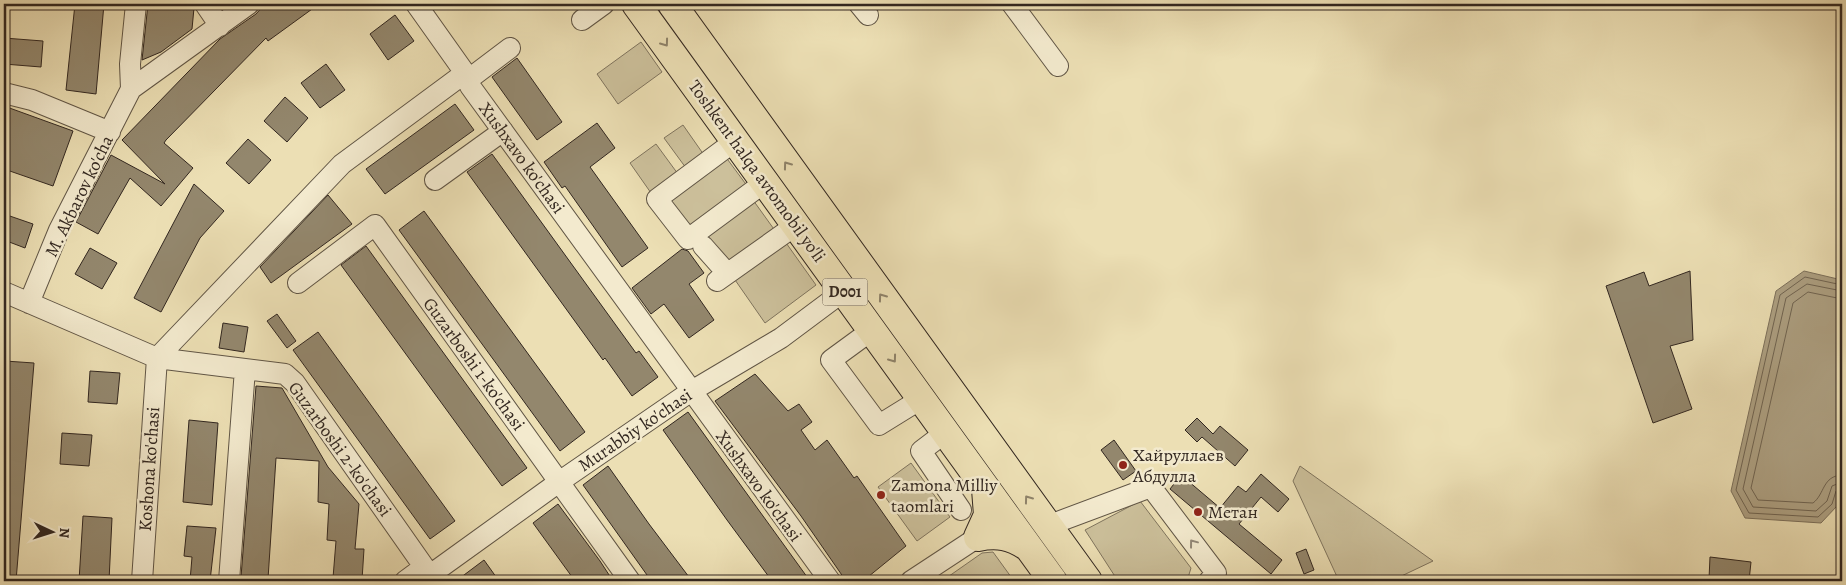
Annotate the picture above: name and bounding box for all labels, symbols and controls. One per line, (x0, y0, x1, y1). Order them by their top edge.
one-way arrow (659, 37, 668, 47)
street label: Toshkent halqa avtomobil yo'li (683, 75, 831, 267)
street label: Xushxavo ko'chasi (473, 98, 571, 218)
street label: M. Akbarov ko'cha (39, 131, 119, 261)
one-way arrow (784, 161, 793, 171)
road number: D001 (822, 278, 868, 306)
street label: Guzarboshi 1-ko'chasi (418, 293, 530, 435)
one-way arrow (879, 294, 887, 303)
one-way arrow (887, 354, 896, 363)
street label: Guzarboshi 2-ko'chasi (283, 377, 397, 521)
street label: Murabbiy ko'chasi (573, 383, 697, 477)
street label: Koshona ko'chasi (133, 406, 165, 532)
street label: Xushxavo ko'chasi (710, 426, 808, 546)
place label: Хайруллаев Абдулла (1132, 443, 1224, 488)
marker: Хайруллаев Абдулла (1117, 459, 1129, 471)
place label: Zamona Milliy taomlari (891, 473, 998, 518)
marker: Zamona Milliy taomlari (875, 489, 887, 501)
one-way arrow (1025, 495, 1034, 505)
place label: Метан (1208, 500, 1258, 524)
marker: Метан (1192, 506, 1204, 518)
north arrow (28, 508, 78, 558)
text: N (55, 527, 74, 539)
one-way arrow (1191, 540, 1199, 549)

